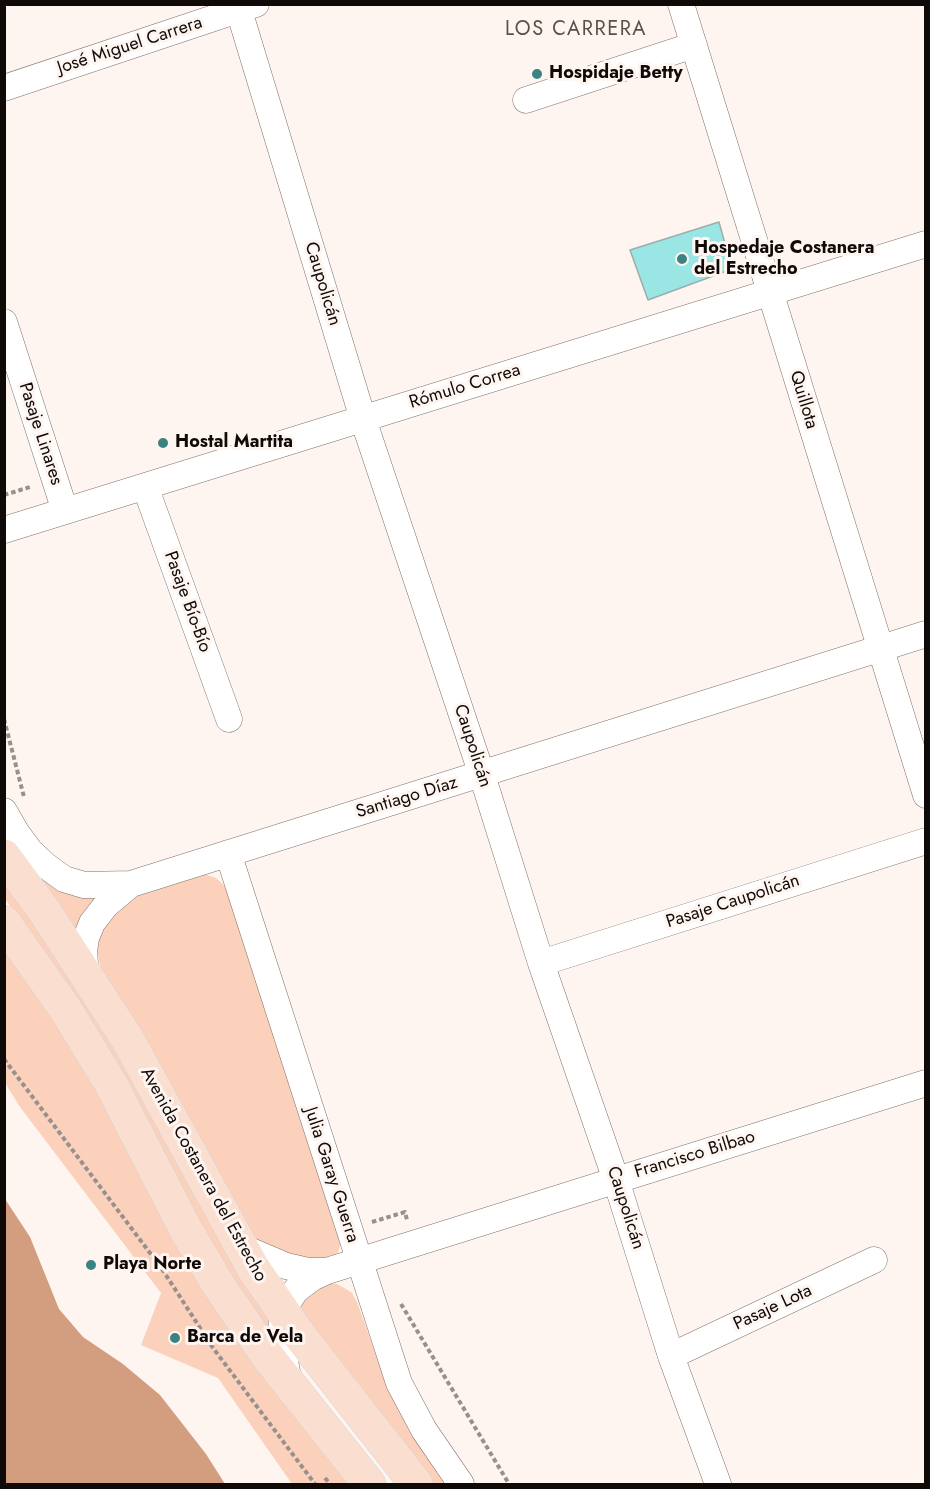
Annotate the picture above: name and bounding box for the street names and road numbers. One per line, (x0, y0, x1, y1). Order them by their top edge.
street label: José Miguel Carrera (55, 12, 205, 80)
street label: Caupolicán (299, 240, 345, 328)
street label: Rómulo Correa (407, 360, 523, 414)
street label: Quillota (784, 368, 822, 432)
street label: Pasaje Linares (13, 380, 67, 488)
street label: Pasaje Bío-Bío (159, 549, 215, 655)
street label: Caupolicán (448, 702, 496, 790)
street label: Santiago Díaz (354, 772, 460, 824)
street label: Pasaje Caupolicán (663, 870, 803, 934)
street label: Avenida Costanera del Estrecho (135, 1064, 271, 1286)
street label: Julia Garay Guerra (299, 1105, 363, 1245)
street label: Francisco Bilbao (632, 1126, 758, 1184)
street label: Caupolicán (601, 1164, 649, 1252)
street label: Pasaje Lota (730, 1280, 816, 1336)

